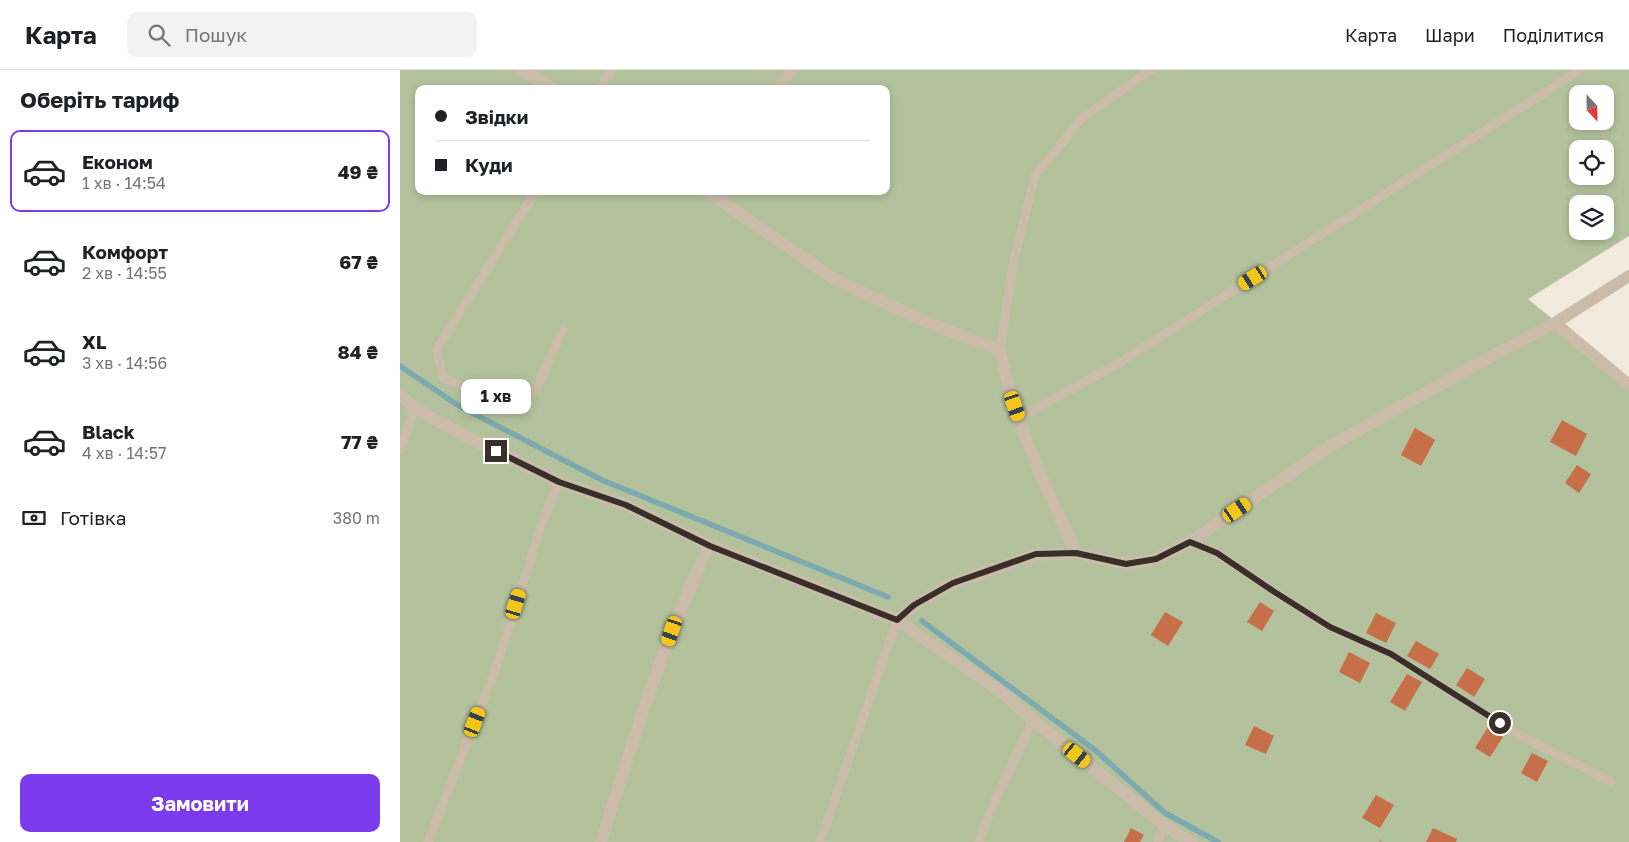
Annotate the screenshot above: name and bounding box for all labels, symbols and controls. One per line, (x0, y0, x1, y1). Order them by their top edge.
search box (127, 12, 477, 57)
text: Карта (25, 20, 97, 49)
icon: search (145, 21, 173, 49)
text: Пошук (185, 23, 247, 46)
text: Карта (1345, 24, 1397, 46)
text: Шари (1425, 24, 1475, 46)
text: Поділитися (1503, 24, 1604, 46)
north arrow (1569, 85, 1614, 130)
map controls (1569, 85, 1614, 240)
text: Оберіть тариф (20, 86, 179, 113)
text: Звідки (465, 105, 528, 128)
button: locate (1569, 140, 1614, 185)
icon: car (22, 149, 67, 194)
text: Економ (82, 150, 153, 173)
text: Куди (465, 153, 513, 176)
text: 49 ₴ (338, 160, 378, 183)
text: 1 хв · 14:54 (82, 173, 166, 193)
button: layers (1569, 195, 1614, 240)
icon: car (22, 239, 67, 284)
text: Комфорт (82, 240, 168, 263)
text: 67 ₴ (339, 250, 378, 273)
text: 2 хв · 14:55 (82, 263, 167, 283)
car (1236, 264, 1269, 292)
icon: car (22, 329, 67, 374)
text: XL (82, 330, 107, 353)
text: 84 ₴ (338, 340, 378, 363)
text: 3 хв · 14:56 (82, 353, 167, 373)
callout: 1 хв (461, 378, 531, 414)
text: 1 хв (481, 386, 511, 406)
car (1003, 389, 1026, 423)
icon: car (22, 419, 67, 464)
text: Black (82, 420, 135, 443)
text: 77 ₴ (341, 430, 378, 453)
route end (485, 440, 507, 462)
text: 4 хв · 14:57 (82, 443, 166, 463)
car (1220, 495, 1253, 525)
icon: cash (20, 504, 48, 532)
text: Готівка (60, 506, 126, 529)
text: 380 m (333, 508, 380, 528)
car (504, 587, 527, 621)
car (660, 614, 683, 648)
car (462, 705, 487, 739)
route start (1489, 712, 1511, 734)
car (1060, 740, 1093, 770)
button: Замовити (20, 774, 380, 832)

